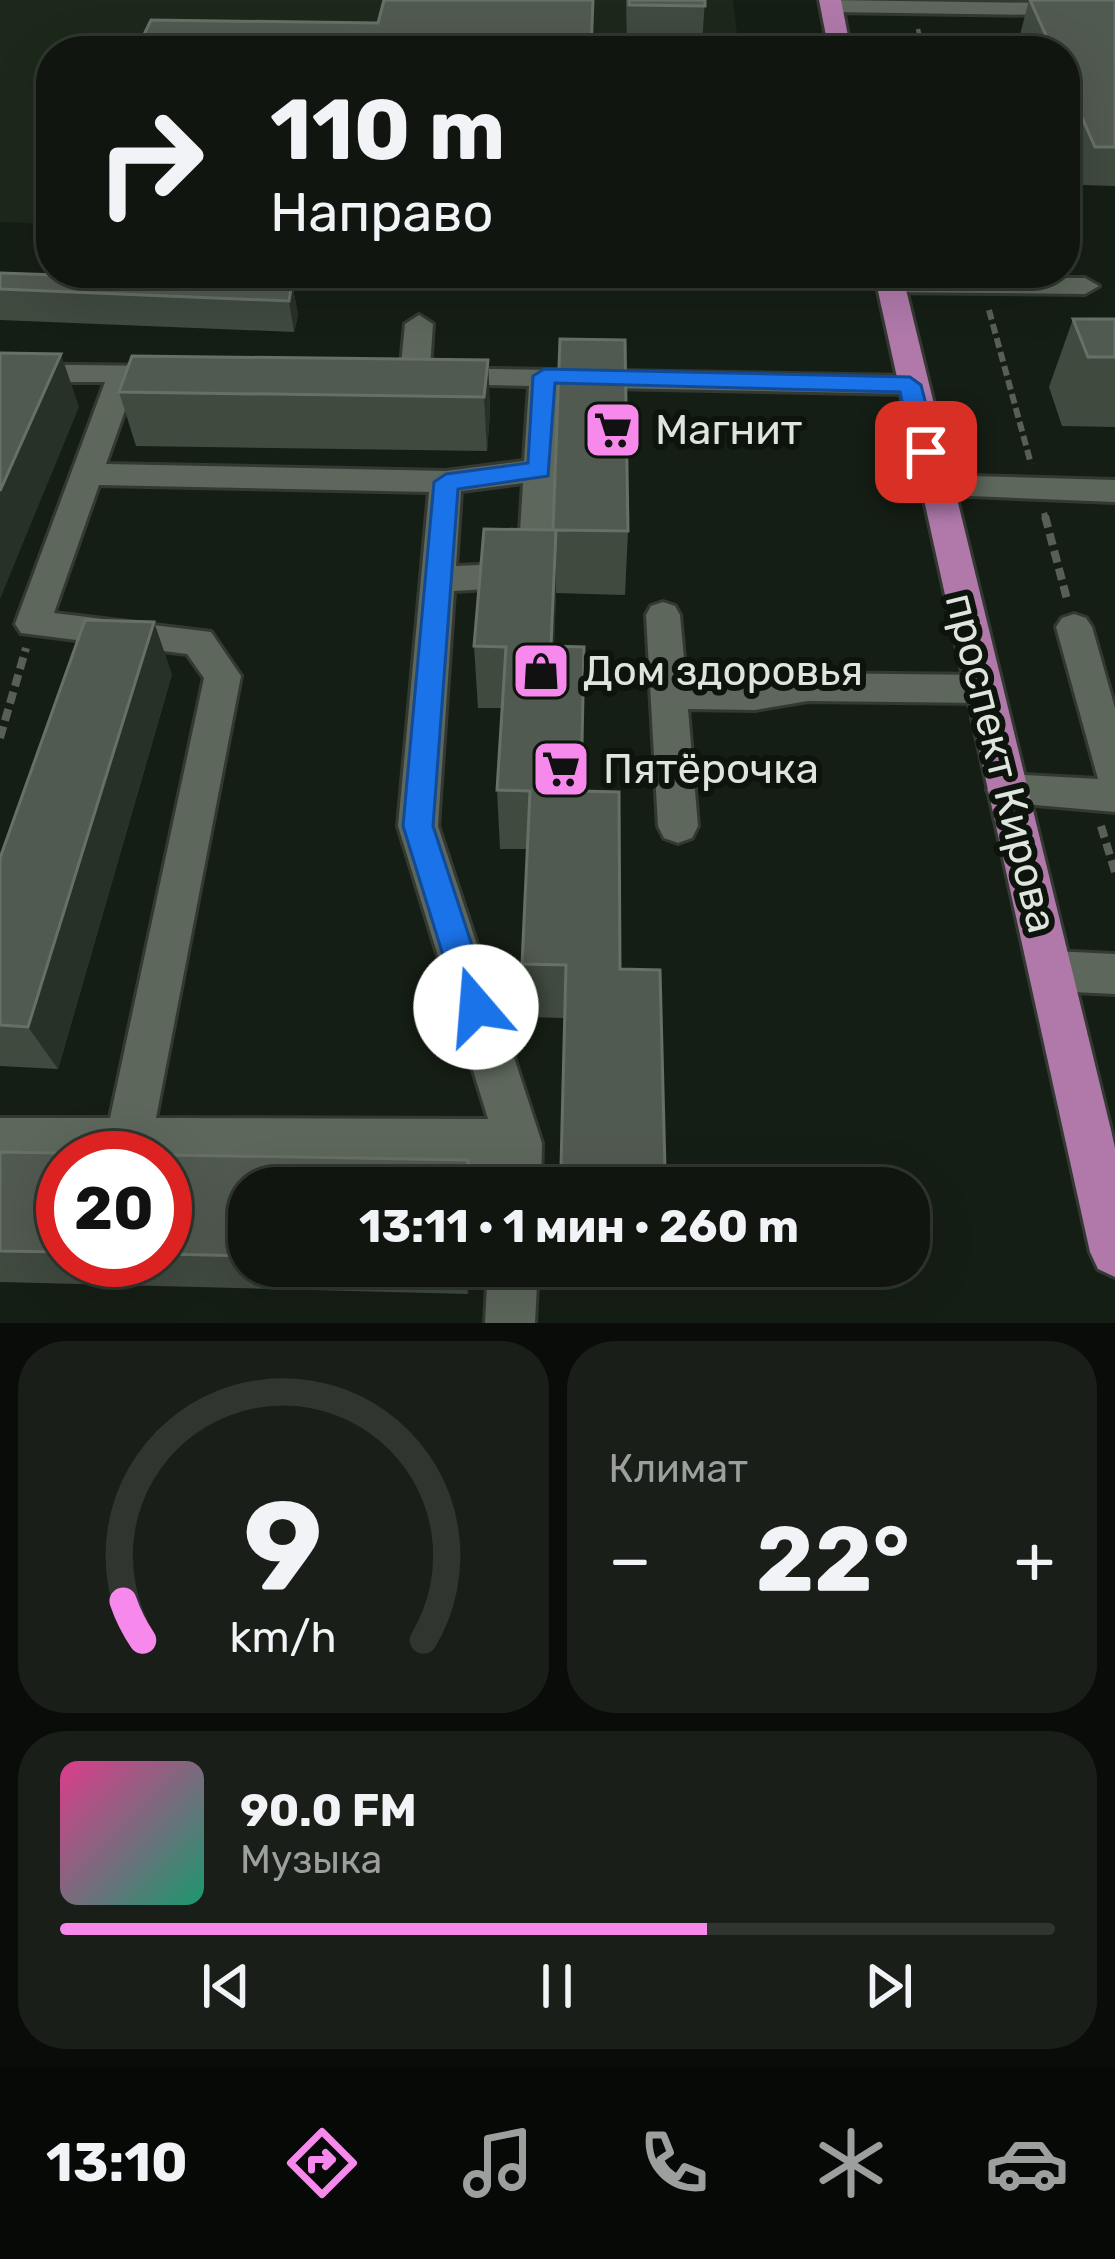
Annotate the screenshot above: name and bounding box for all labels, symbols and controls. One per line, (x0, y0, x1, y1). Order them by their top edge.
text: 110 m (270, 80, 505, 180)
icon: right (72, 84, 228, 240)
text: Направо (270, 181, 494, 245)
supermarket icon: Магнит (582, 399, 644, 461)
pin (875, 401, 977, 503)
place label: Магнит (655, 405, 802, 455)
icon: arrive (893, 419, 959, 485)
street label: проспект Кирова (935, 588, 1067, 938)
shop icon: Дом здоровья (510, 640, 572, 702)
place label: Дом здоровья (583, 646, 863, 696)
supermarket icon: Пятёрочка (530, 738, 592, 800)
place label: Пятёрочка (603, 744, 819, 794)
position arrow (413, 944, 539, 1070)
speed limit sign: 20 (36, 1131, 192, 1287)
text: 13:11 · 1 мин · 260 m (359, 1200, 799, 1253)
text: Климат (609, 1446, 748, 1492)
text: 9 (243, 1472, 323, 1620)
text: 22° (756, 1506, 910, 1613)
text: − (609, 1520, 651, 1599)
text: + (1014, 1520, 1055, 1599)
text: km/h (230, 1612, 337, 1663)
text: 90.0 FM (240, 1784, 417, 1837)
text: Музыка (240, 1837, 382, 1883)
icon: previous (193, 1953, 259, 2019)
icon: pause (524, 1953, 590, 2019)
icon: next (856, 1953, 922, 2019)
icon: directions (280, 2121, 364, 2205)
icon: music (456, 2121, 540, 2205)
icon: phone (632, 2121, 716, 2205)
icon: climate (809, 2121, 893, 2205)
icon: car (985, 2121, 1069, 2205)
text: 13:10 (46, 2131, 188, 2195)

